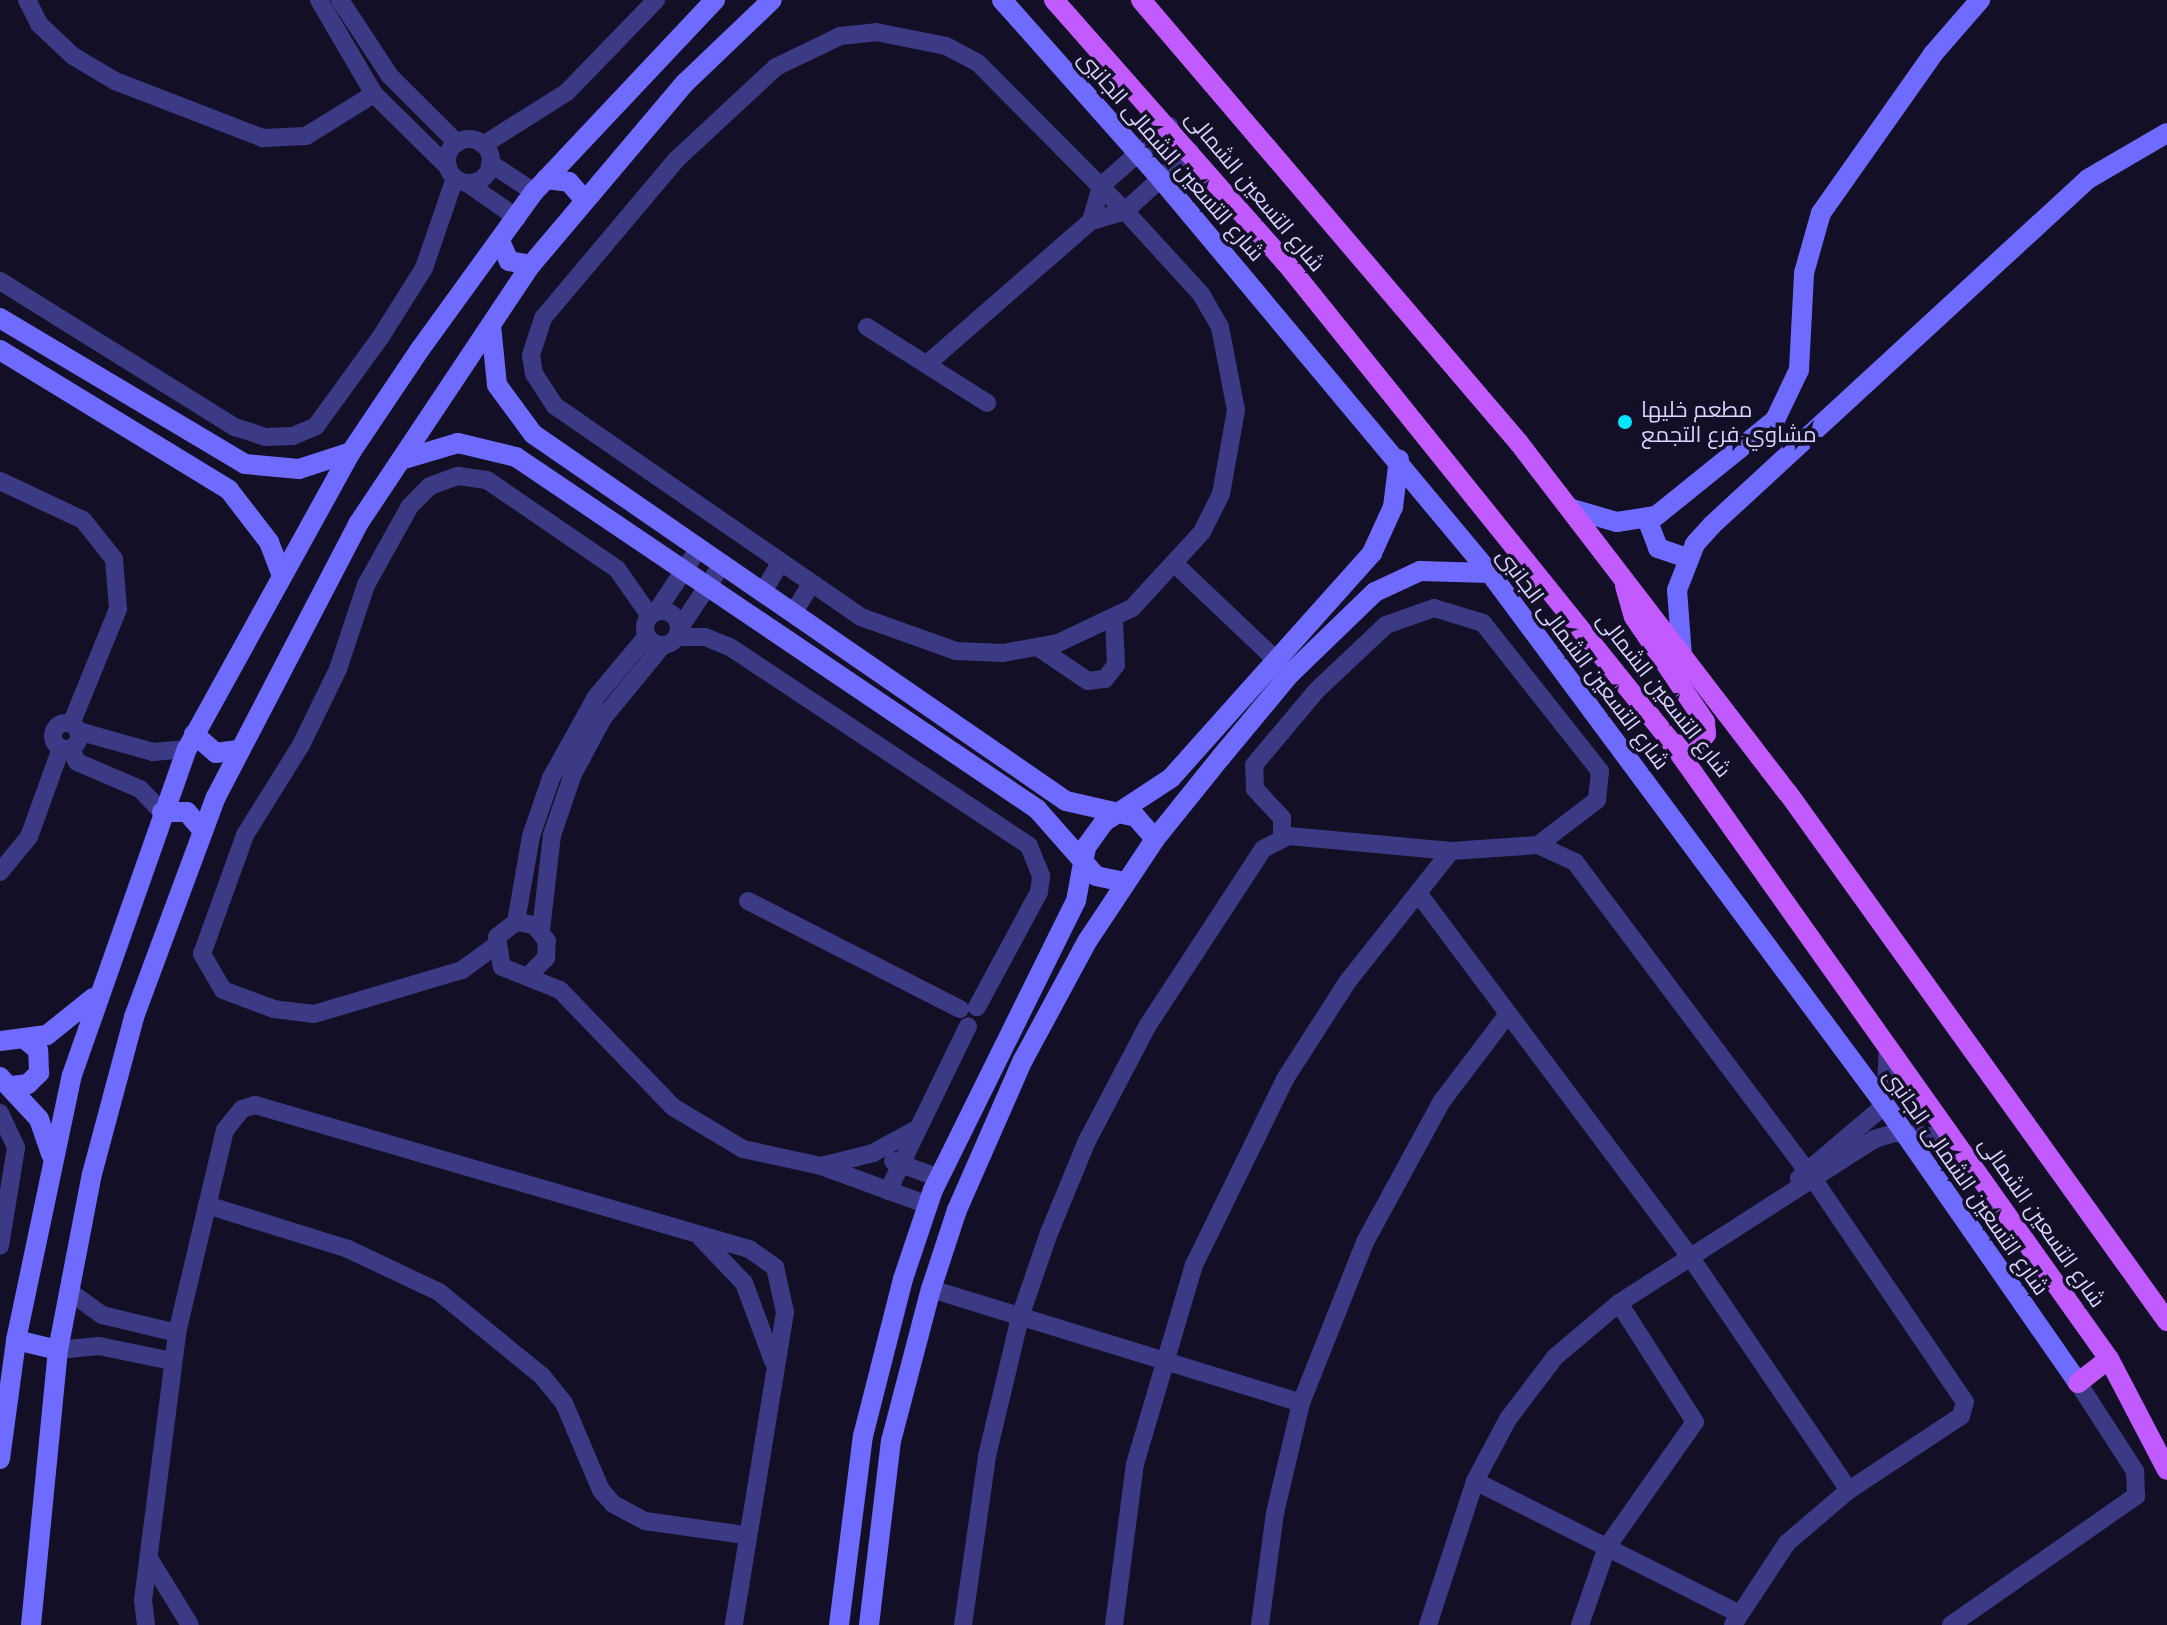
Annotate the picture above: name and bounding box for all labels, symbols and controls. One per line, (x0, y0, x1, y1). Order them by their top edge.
street label: شارع التسعين الشمالى الجانبى (1072, 45, 1270, 267)
street label: شارع التسعين الشمالى (1180, 105, 1330, 277)
place label: مطعم خليها مشاوي فرع التجمع (1641, 396, 1817, 448)
marker: مطعم خليها مشاوي فرع التجمع (1616, 413, 1634, 431)
street label: شارع التسعين الشمالى الجانبى (1491, 543, 1675, 775)
street label: شارع التسعين الشمالى (1591, 607, 1737, 783)
street label: شارع التسعين الشمالى الجانبى (1878, 1064, 2054, 1300)
street label: شارع التسعين الشمالى (1973, 1132, 2111, 1312)

